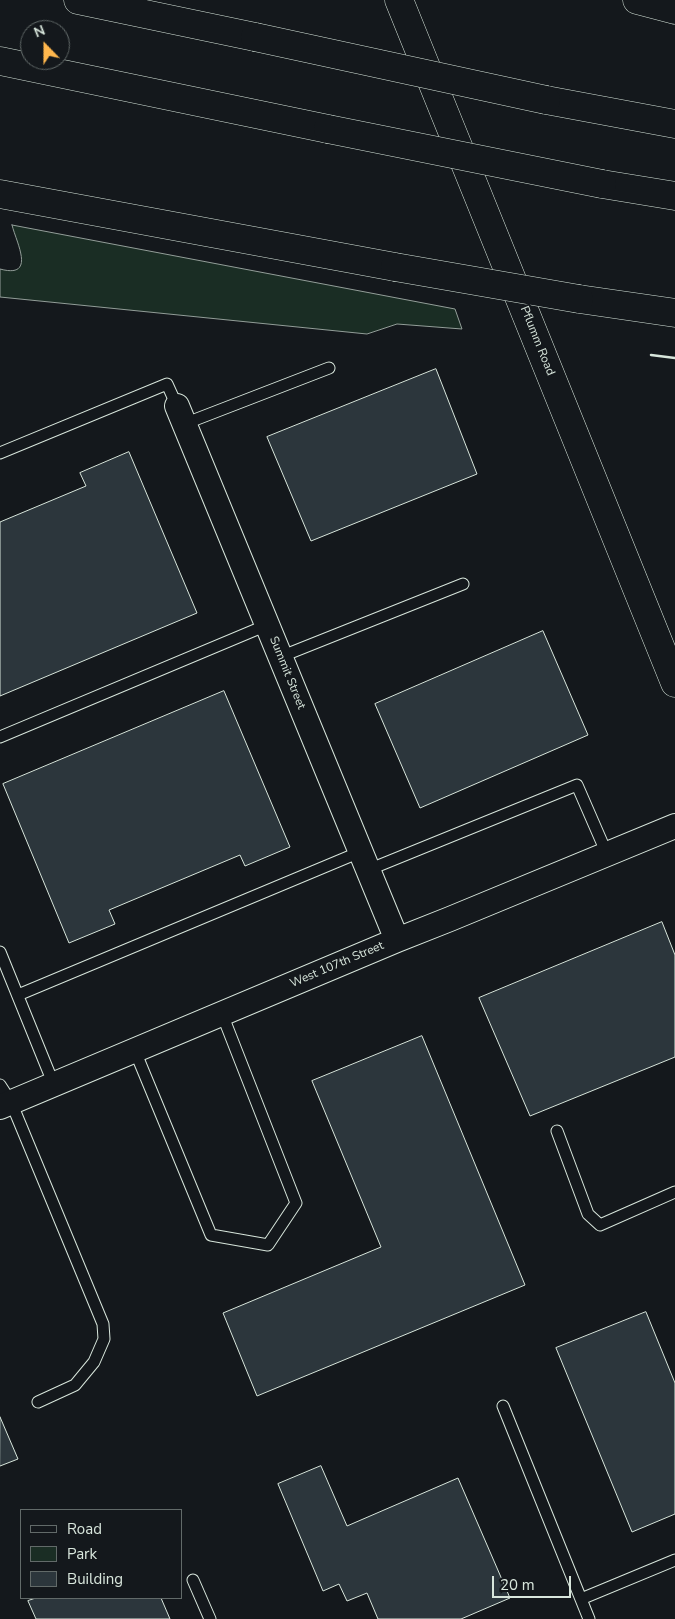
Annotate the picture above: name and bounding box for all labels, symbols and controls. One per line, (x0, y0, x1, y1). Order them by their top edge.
north arrow (20, 20, 70, 70)
text: N (31, 21, 48, 42)
street label: Pflumm Road (517, 304, 557, 378)
street label: Summit Street (266, 634, 308, 712)
street label: West 107th Street (288, 939, 386, 991)
legend (20, 1509, 182, 1599)
text: Road (67, 1519, 102, 1539)
text: Park (67, 1544, 97, 1564)
scale bar (495, 1566, 574, 1598)
text: Building (67, 1569, 123, 1589)
text: 20 m (500, 1575, 535, 1595)

